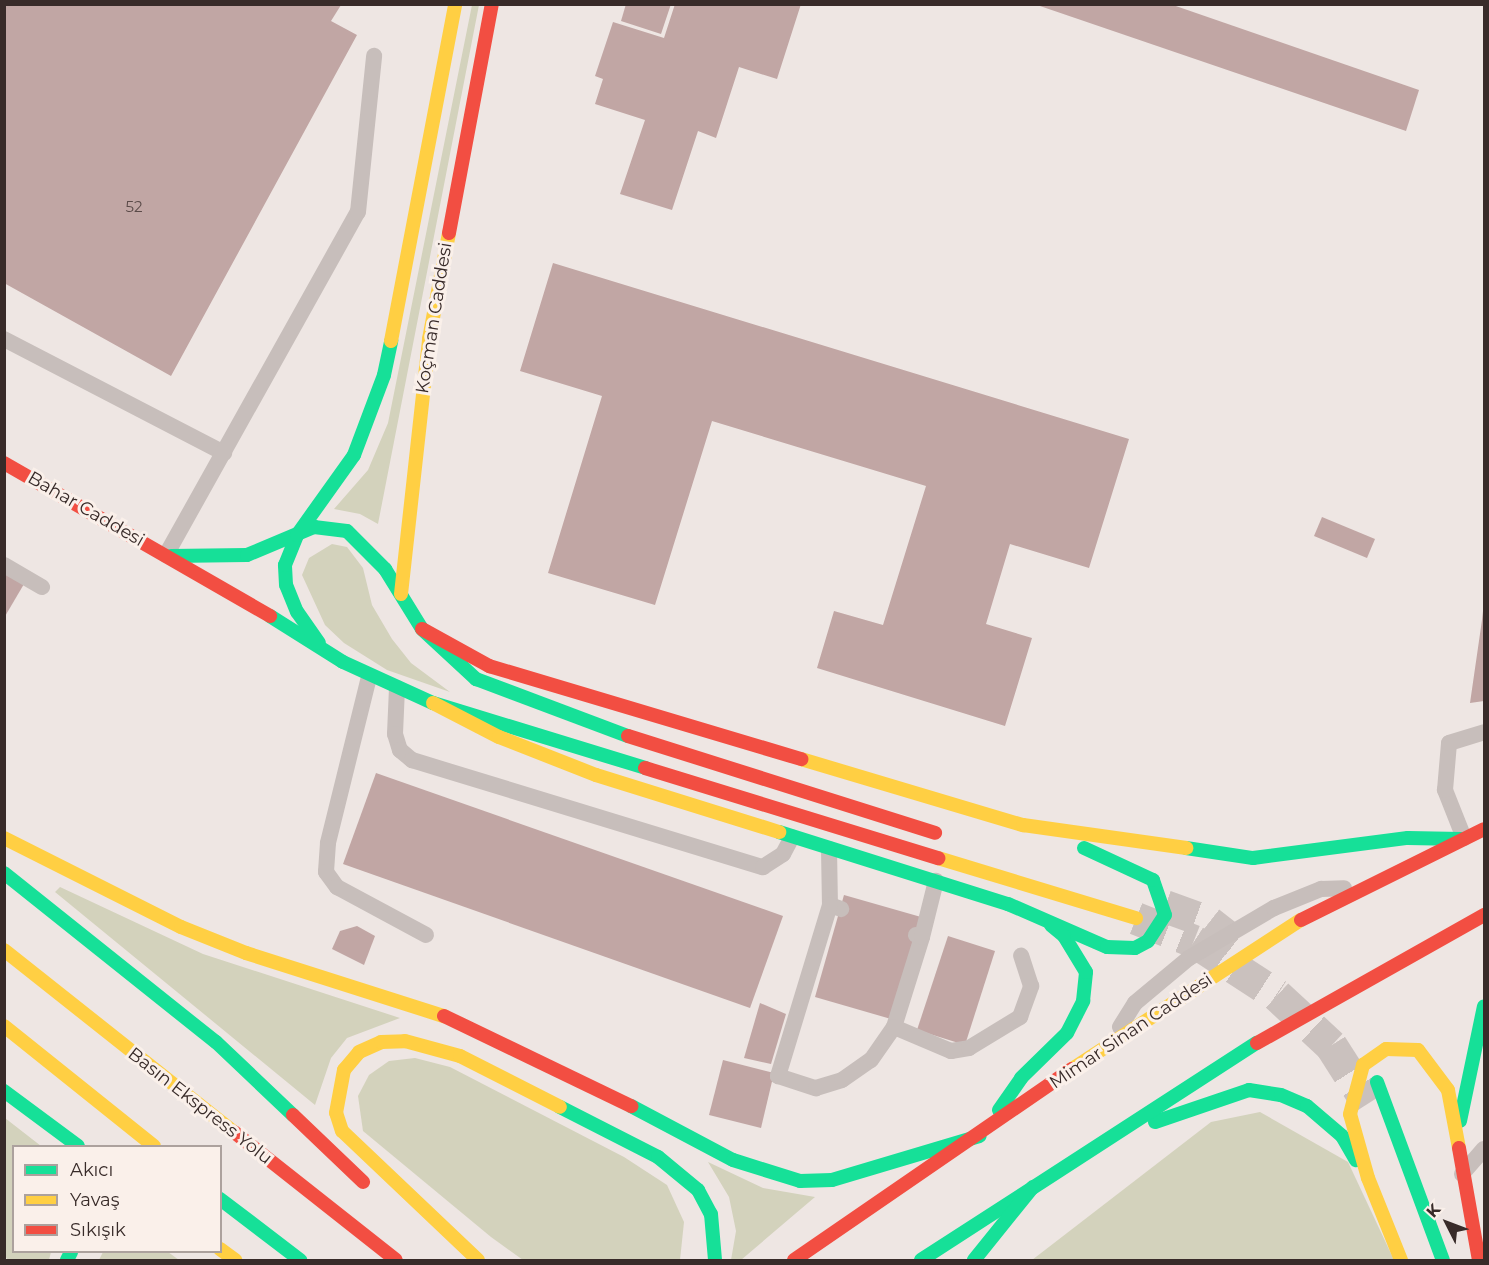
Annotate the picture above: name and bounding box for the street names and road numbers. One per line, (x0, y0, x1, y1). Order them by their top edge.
street label: Koçman Caddesi (411, 241, 457, 395)
street label: Bahar Caddesi (24, 467, 148, 551)
street label: Mimar Sinan Caddesi (1046, 969, 1216, 1093)
street label: Basın Ekspress Yolu (124, 1043, 276, 1169)

